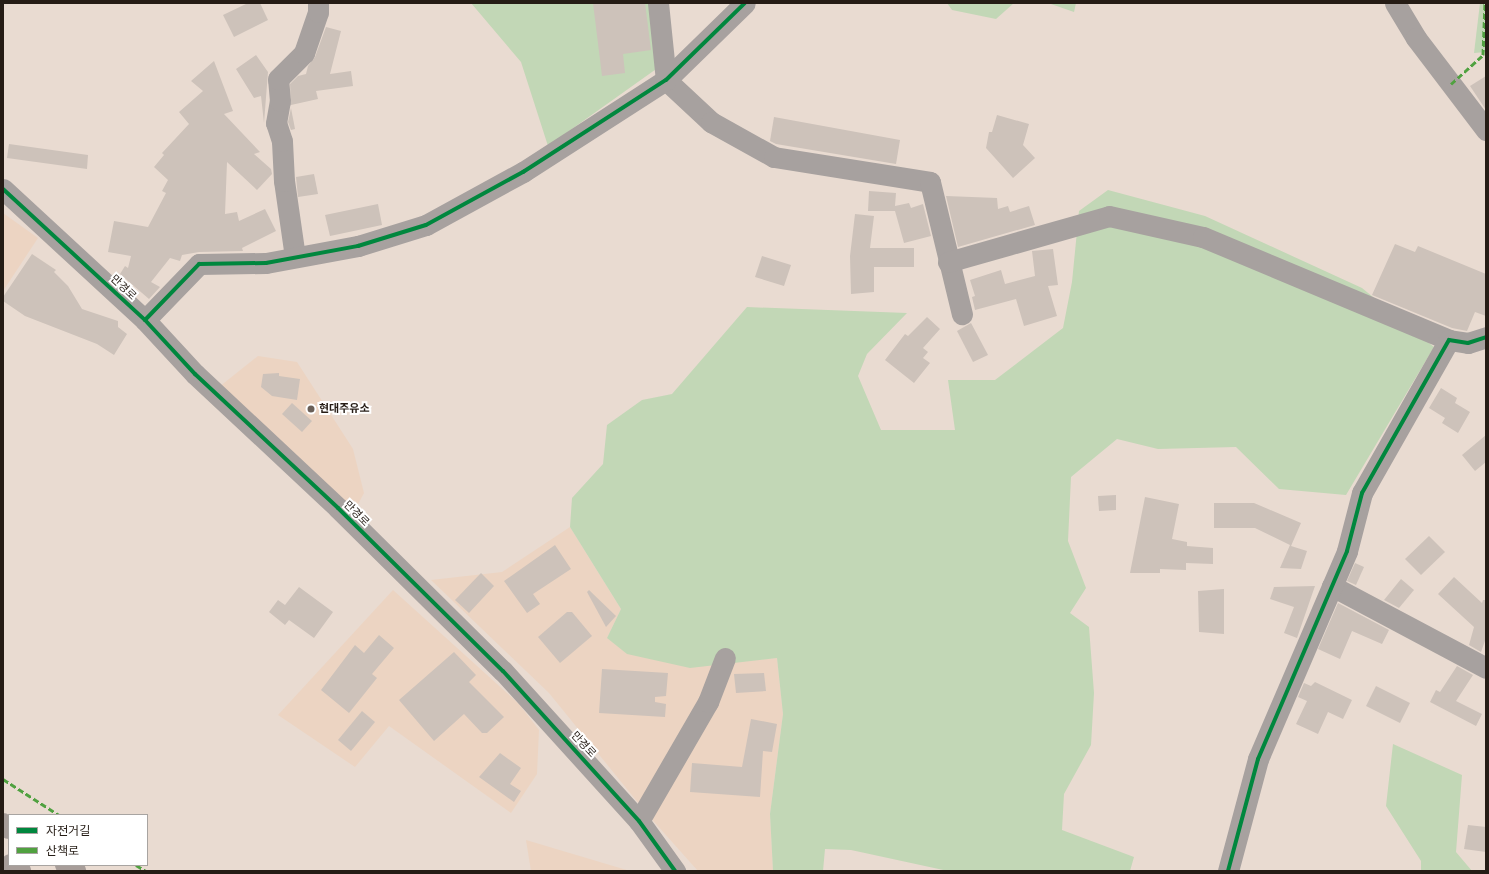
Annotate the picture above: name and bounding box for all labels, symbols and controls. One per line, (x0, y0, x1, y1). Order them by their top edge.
street label: 만경로 (107, 273, 139, 303)
place label: 현대주유소 (319, 402, 370, 416)
marker: 현대주유소 (306, 404, 316, 414)
street label: 만경로 (341, 499, 371, 529)
street label: 만경로 (568, 729, 598, 761)
legend (8, 814, 148, 866)
text: 자전거길 (46, 824, 90, 839)
text: 산책로 (46, 844, 79, 859)

